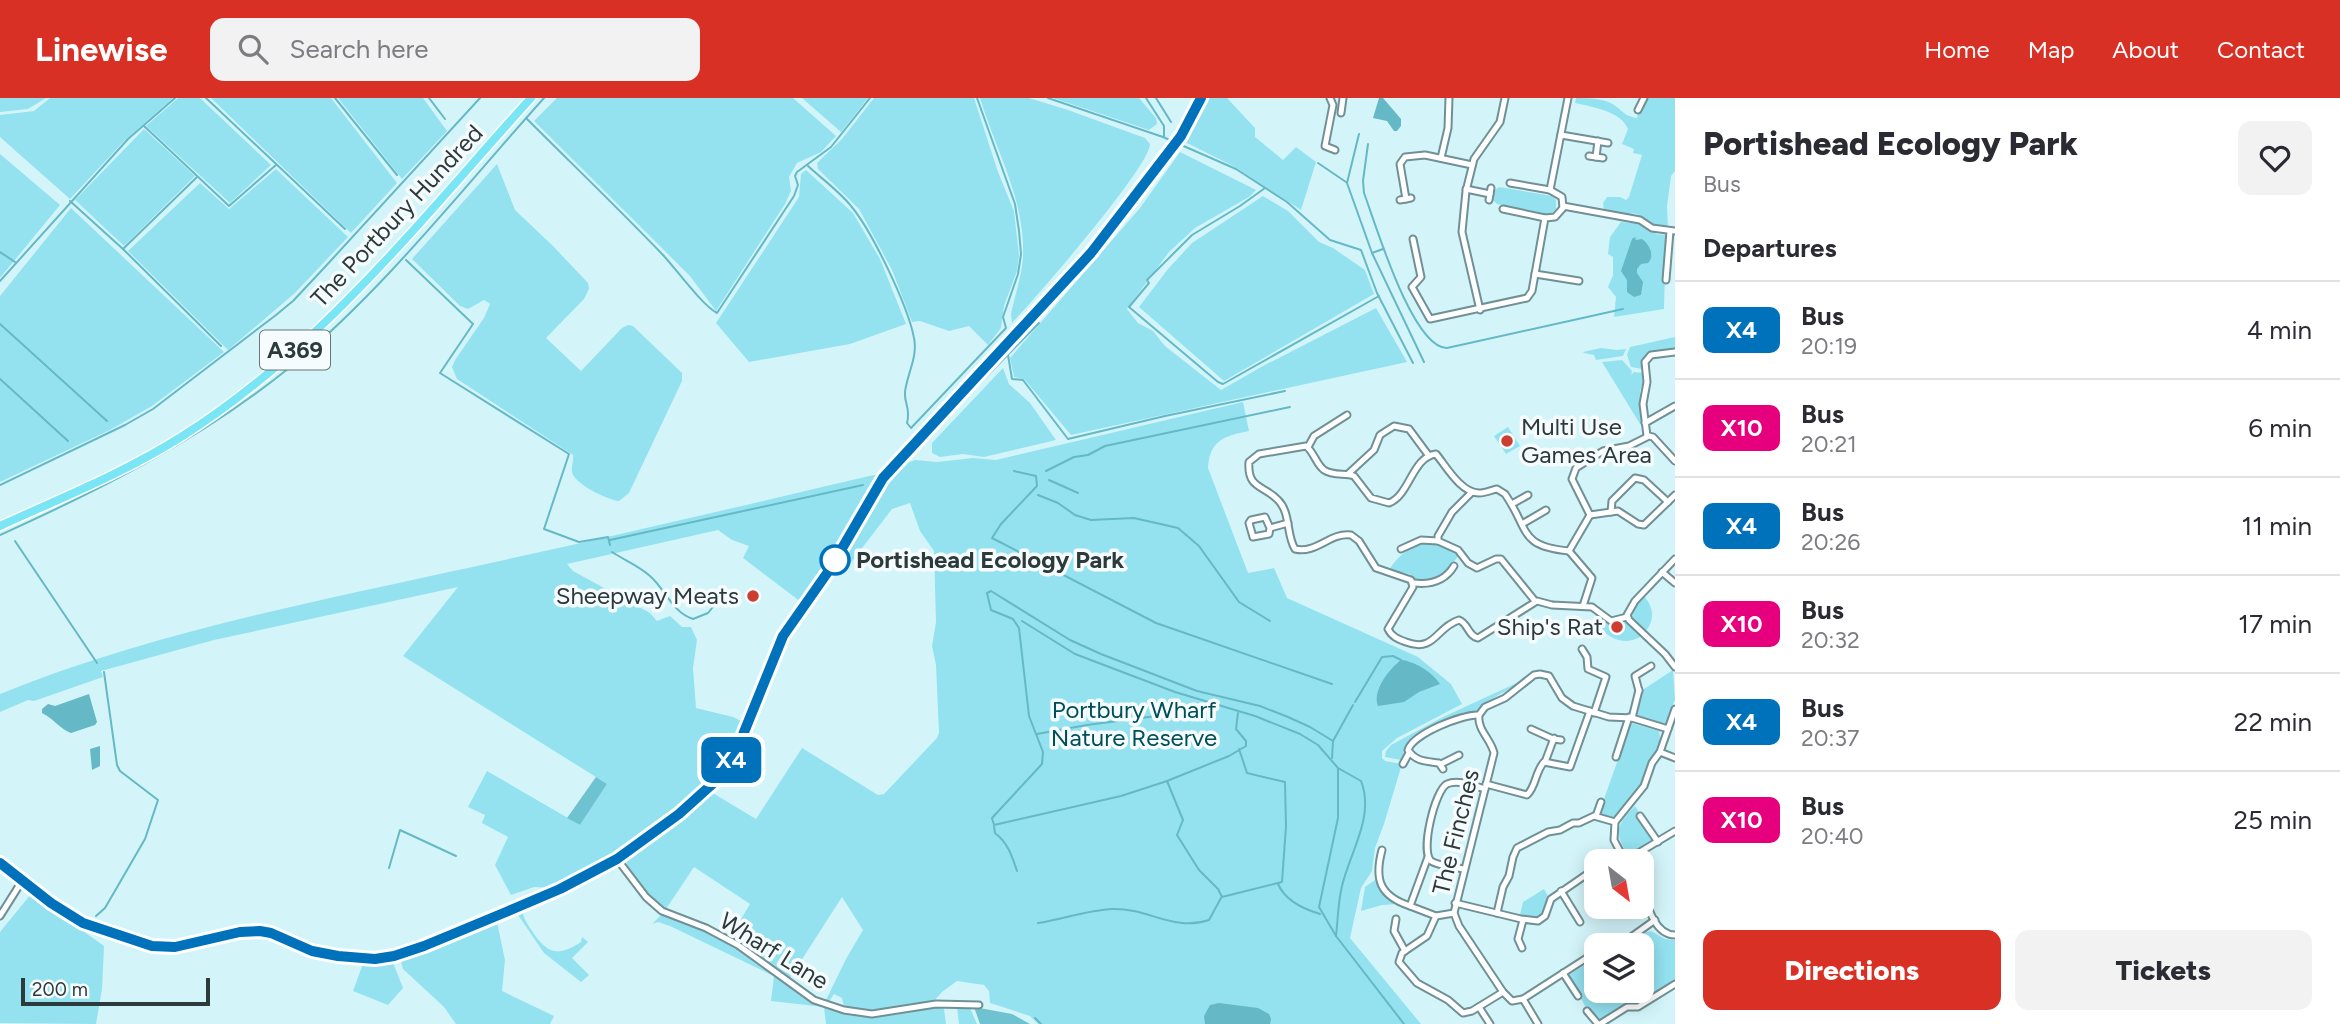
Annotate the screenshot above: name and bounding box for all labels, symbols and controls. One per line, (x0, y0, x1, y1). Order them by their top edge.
search box (210, 18, 700, 81)
text: Linewise (35, 30, 168, 69)
icon: search (234, 30, 272, 68)
text: Search here (290, 33, 428, 65)
text: Home (1924, 35, 1990, 64)
text: Map (2028, 35, 2074, 64)
text: About (2112, 35, 2179, 64)
text: Contact (2217, 35, 2305, 64)
street label: The Portbury Hundred (305, 118, 489, 313)
button: heart (2238, 121, 2312, 195)
text: Portishead Ecology Park (1703, 124, 2078, 163)
text: Bus (1703, 170, 1741, 198)
text: Departures (1703, 232, 1837, 264)
text: Bus (1801, 300, 1844, 332)
text: 4 min (2247, 314, 2312, 346)
text: X4 (1726, 315, 1757, 344)
road number: A369 (260, 330, 330, 370)
text: 20:19 (1801, 332, 1857, 360)
text: Bus (1801, 398, 1844, 430)
place label: Multi Use Games Area (1521, 412, 1652, 469)
text: 6 min (2248, 412, 2312, 444)
text: X10 (1721, 413, 1762, 442)
text: 20:21 (1801, 430, 1857, 458)
marker: Multi Use Games Area (1499, 433, 1515, 449)
text: Bus (1801, 496, 1844, 528)
text: 11 min (2241, 510, 2312, 542)
text: X4 (1726, 511, 1757, 540)
text: 20:26 (1801, 528, 1860, 556)
marker: Portishead Ecology Park (820, 545, 850, 575)
place label: Portishead Ecology Park (856, 545, 1124, 574)
place label: Sheepway Meats (556, 581, 739, 610)
marker: Sheepway Meats (745, 588, 761, 604)
text: Bus (1801, 594, 1844, 626)
text: 17 min (2238, 608, 2312, 640)
text: X10 (1721, 609, 1762, 638)
place label: Ship's Rat (1497, 612, 1603, 641)
marker: Ship's Rat (1609, 619, 1625, 635)
text: 20:32 (1801, 626, 1860, 654)
text: Bus (1801, 692, 1844, 724)
park label: Portbury Wharf Nature Reserve (1051, 695, 1217, 752)
text: 22 min (2234, 706, 2312, 738)
text: X4 (1726, 707, 1757, 736)
text: 20:37 (1801, 724, 1859, 752)
line badge: X4 (700, 737, 762, 783)
text: X4 (715, 745, 747, 774)
street label: The Finches (1426, 766, 1485, 898)
text: Bus (1801, 790, 1844, 822)
text: 25 min (2233, 804, 2312, 836)
text: X10 (1721, 805, 1762, 834)
text: 20:40 (1801, 822, 1863, 850)
north arrow (1584, 849, 1654, 919)
map controls (1584, 849, 1654, 1003)
street label: Wharf Lane (715, 906, 834, 995)
button: Directions (1703, 930, 2001, 1010)
button: Tickets (2015, 930, 2312, 1010)
button: layers (1584, 933, 1654, 1003)
scale bar (21, 975, 210, 1007)
text: 200 m (32, 978, 88, 1001)

